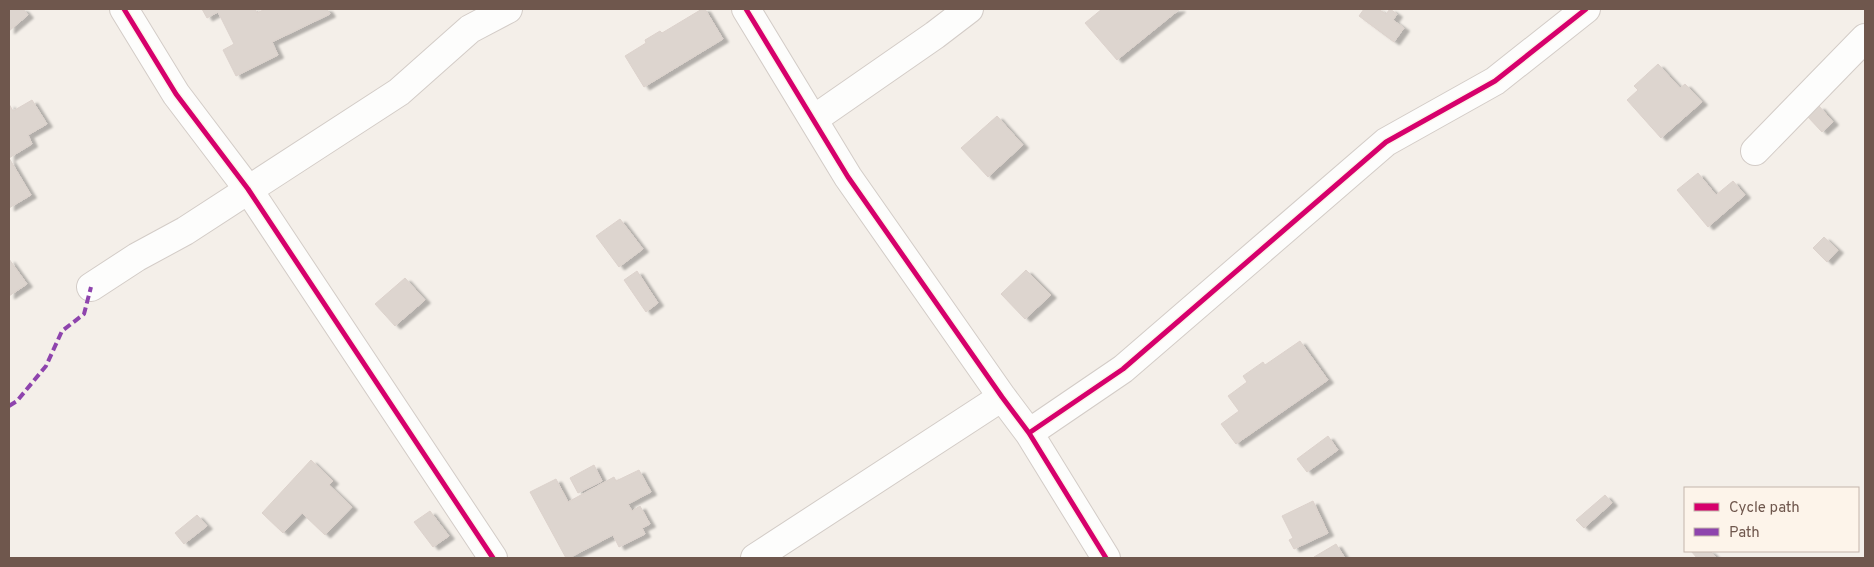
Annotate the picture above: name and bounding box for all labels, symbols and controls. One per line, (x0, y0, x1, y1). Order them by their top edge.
legend (1684, 487, 1859, 552)
text: Cycle path (1729, 499, 1800, 518)
text: Path (1729, 524, 1760, 543)

